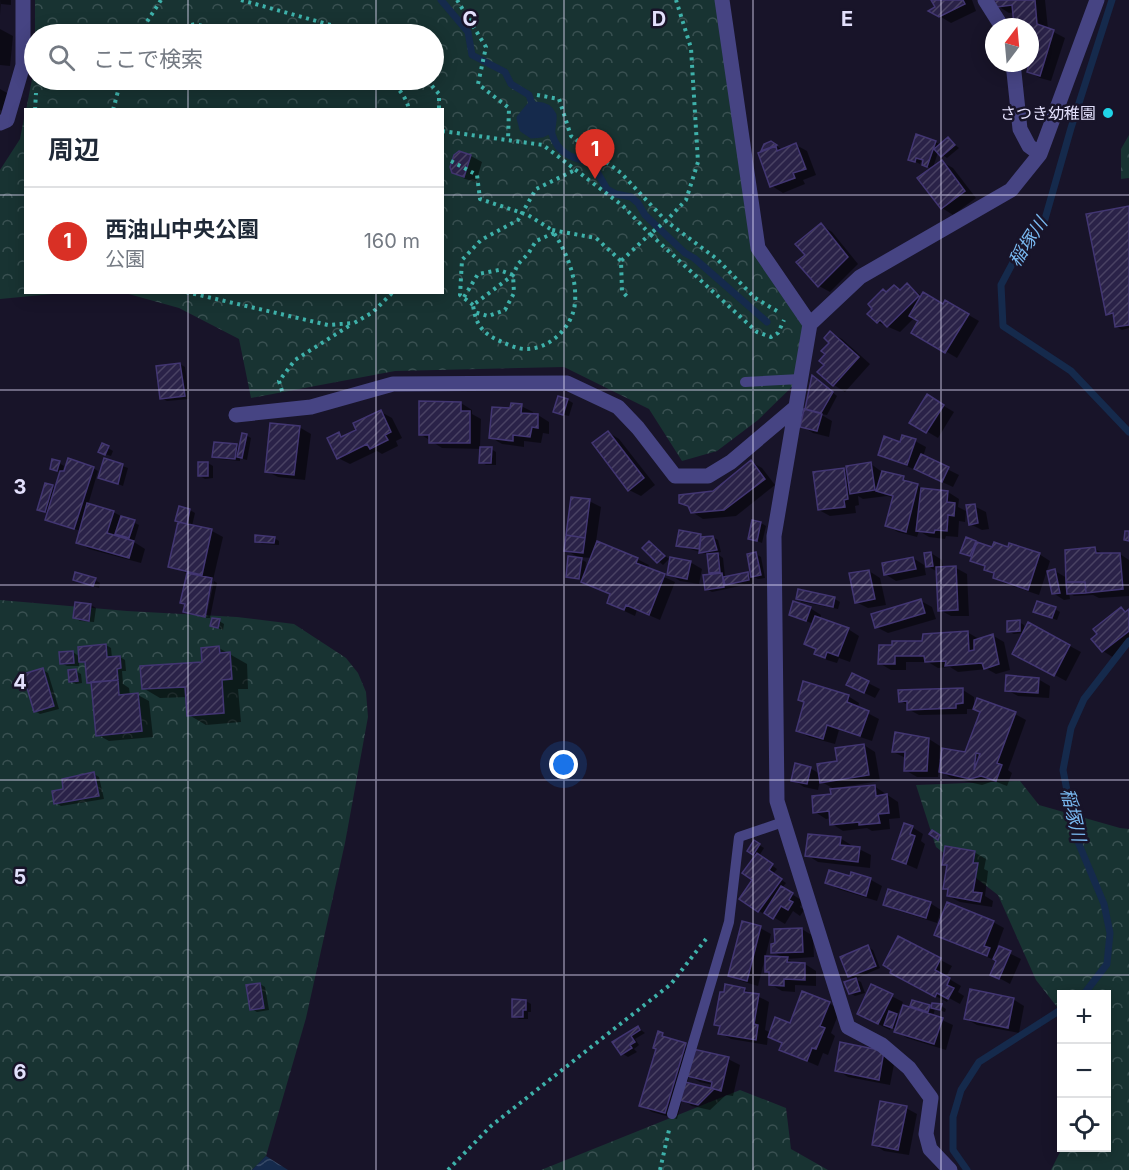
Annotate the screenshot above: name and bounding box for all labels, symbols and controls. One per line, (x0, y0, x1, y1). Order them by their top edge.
text: C (463, 7, 477, 31)
text: D (652, 7, 666, 31)
text: E (841, 7, 853, 31)
north arrow (985, 18, 1039, 72)
search box (24, 24, 444, 90)
icon: search (45, 41, 78, 74)
text: ここで検索 (93, 46, 203, 72)
place label: さつき幼稚園 (1000, 103, 1096, 123)
marker: さつき幼稚園 (1101, 106, 1115, 120)
pin: 1 (576, 130, 614, 179)
text: 周辺 (48, 134, 100, 165)
water label: 稲塚川 (1004, 212, 1052, 270)
text: 西油山中央公園 (105, 216, 259, 242)
text: 1 (63, 229, 72, 253)
text: 160 m (364, 229, 420, 253)
text: 公園 (105, 247, 145, 271)
text: 3 (14, 475, 26, 499)
text: 4 (13, 670, 27, 694)
your location (549, 750, 578, 779)
water label: 稲塚川 (1057, 786, 1090, 846)
text: 5 (14, 865, 26, 889)
map controls (1057, 990, 1111, 1152)
button: + (1057, 990, 1111, 1044)
button: − (1057, 1044, 1111, 1098)
text: 6 (14, 1060, 27, 1084)
button: locate (1057, 1098, 1111, 1152)

